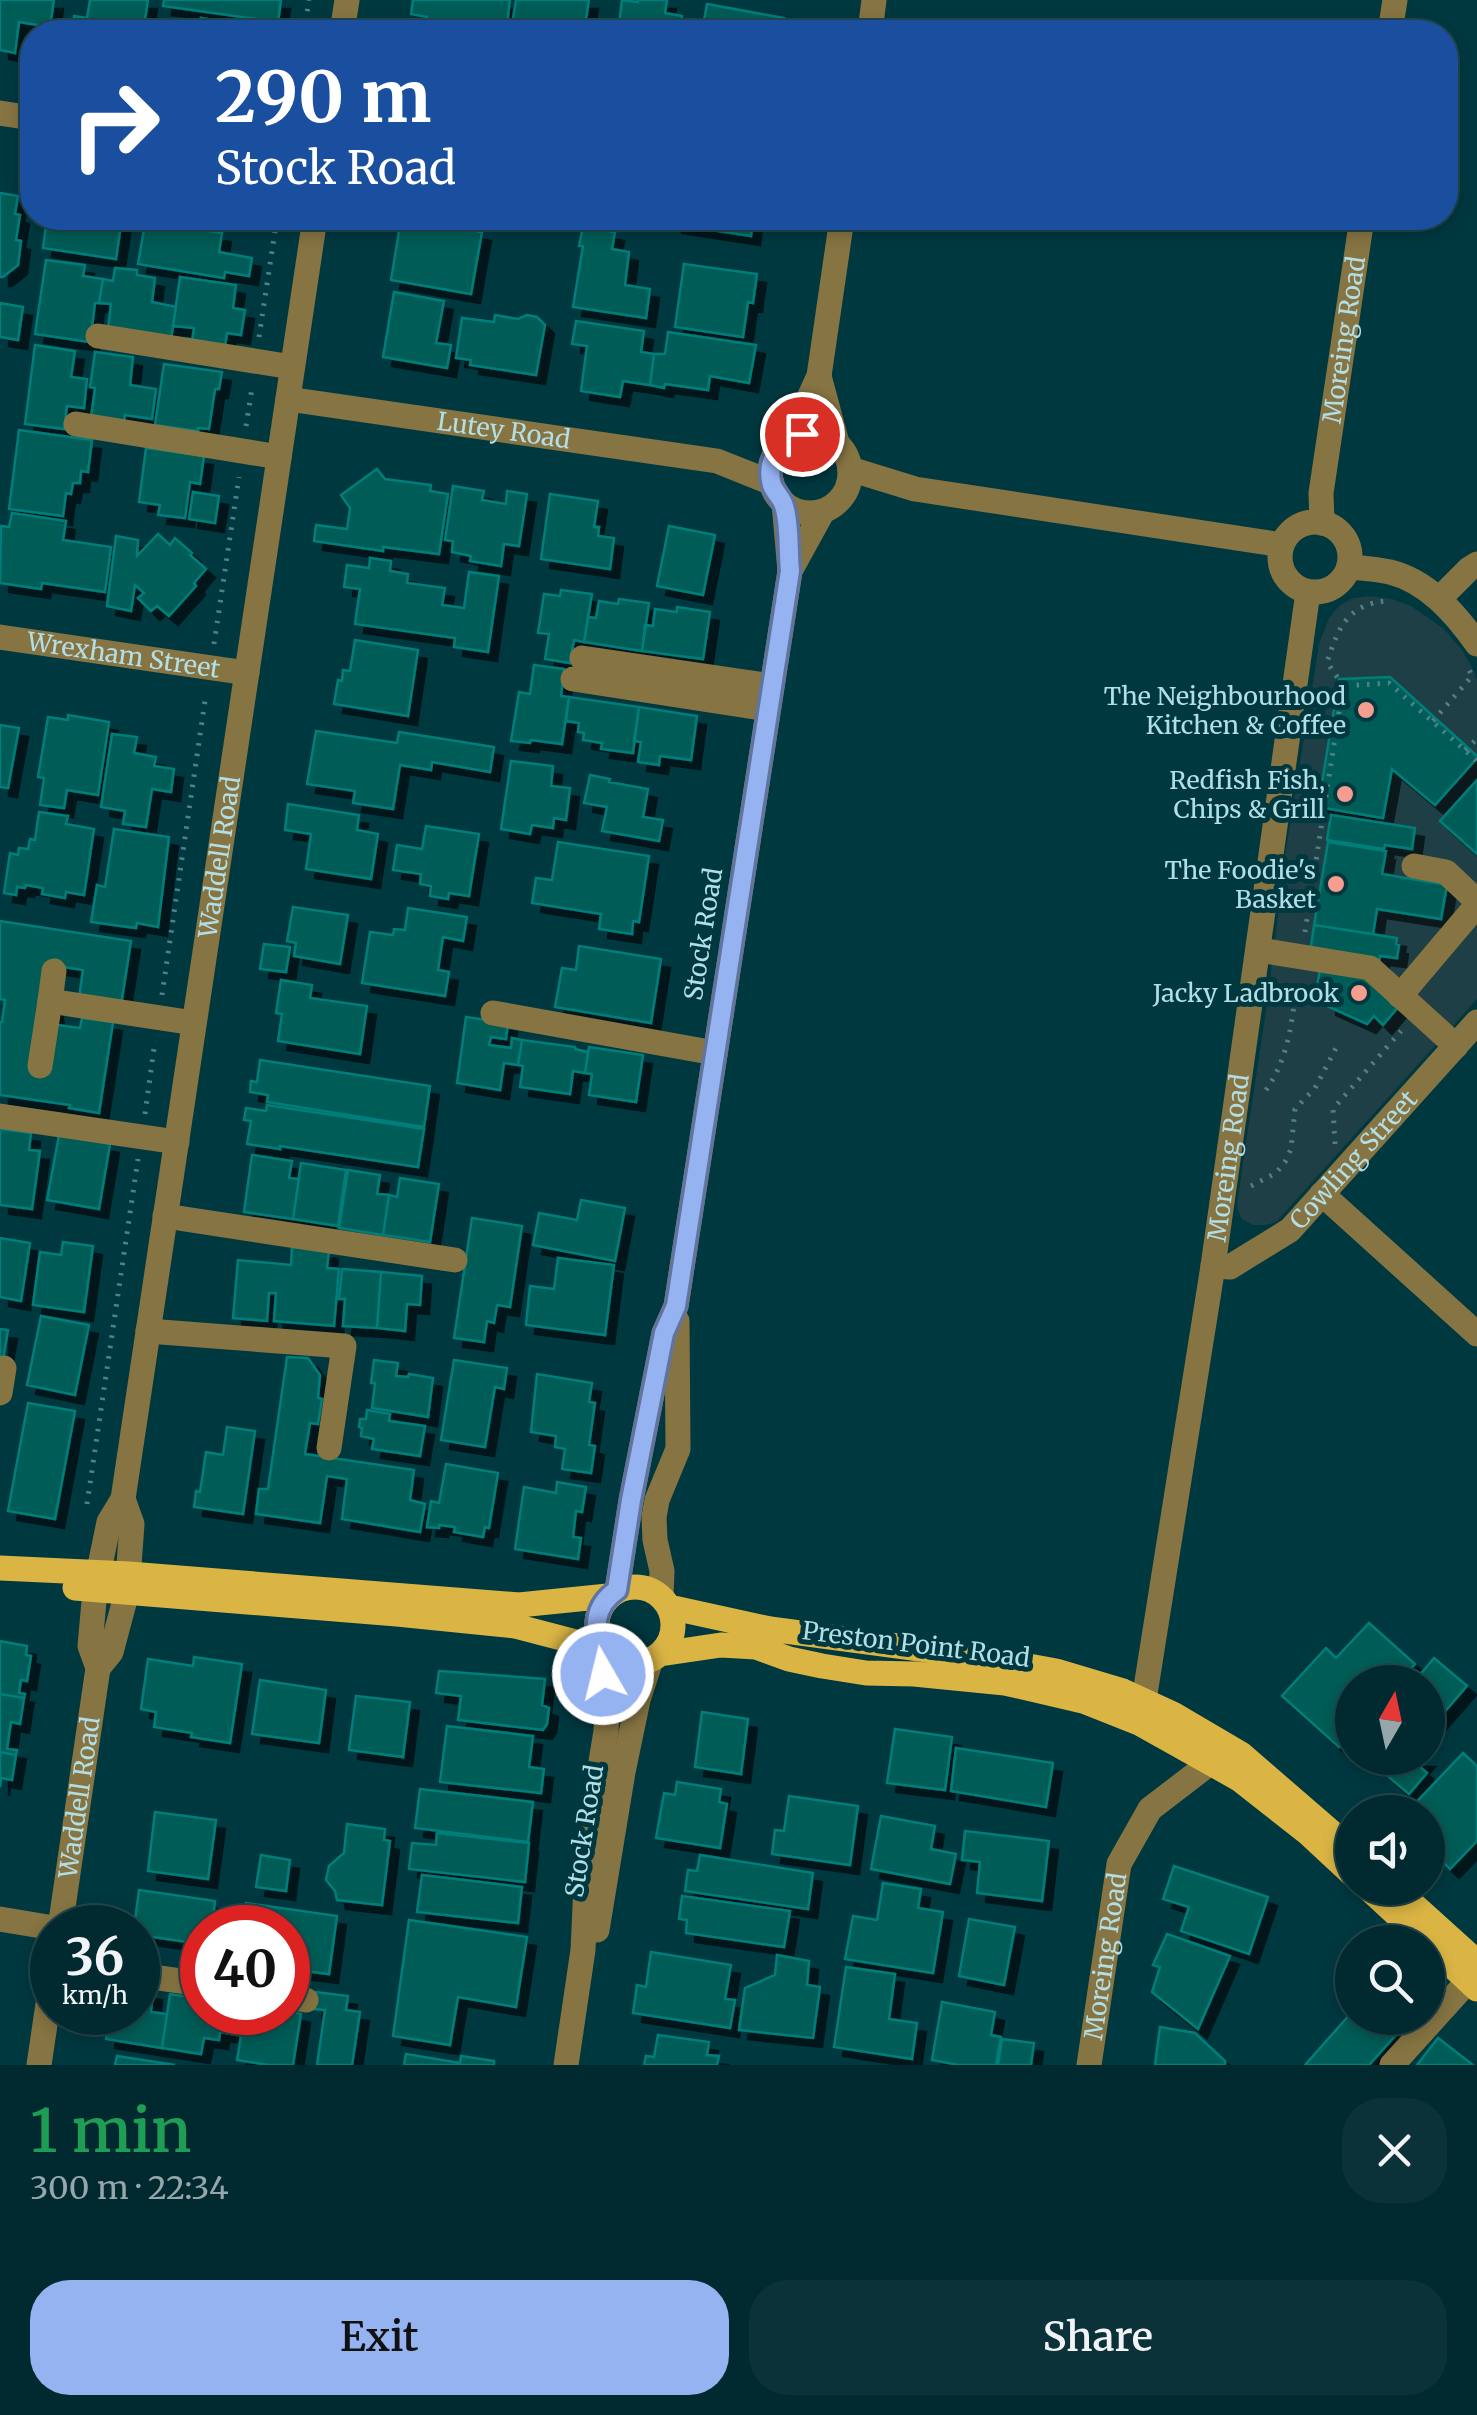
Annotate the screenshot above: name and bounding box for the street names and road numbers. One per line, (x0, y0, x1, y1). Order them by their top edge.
street label: Moreing Road (1316, 254, 1372, 426)
street label: Lutey Road (435, 405, 572, 456)
street label: Wrexham Street (24, 625, 223, 685)
street label: Waddell Road (191, 774, 247, 941)
street label: Stock Road (677, 865, 729, 1003)
street label: Moreing Road (1201, 1072, 1256, 1244)
street label: Cowling Street (1282, 1083, 1424, 1236)
street label: Preston Point Road (800, 1614, 1032, 1674)
street label: Waddell Road (51, 1714, 107, 1881)
street label: Stock Road (558, 1762, 610, 1900)
street label: Moreing Road (1077, 1870, 1134, 2042)

